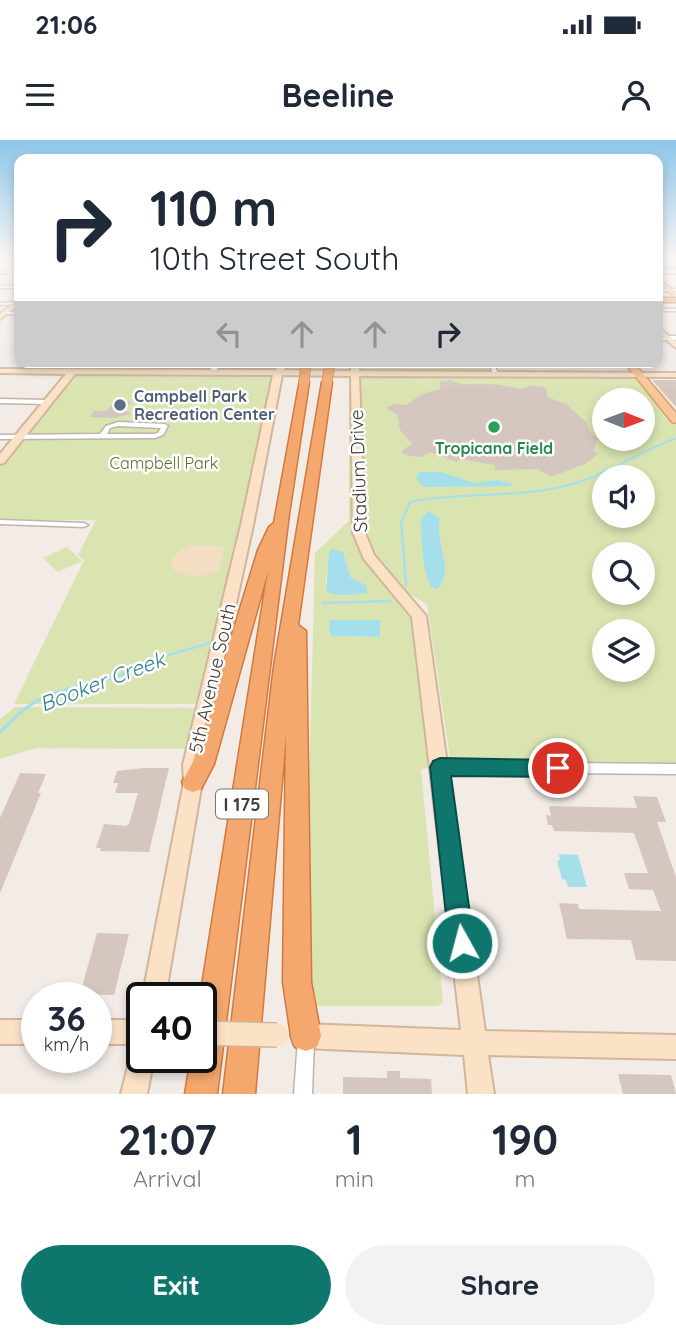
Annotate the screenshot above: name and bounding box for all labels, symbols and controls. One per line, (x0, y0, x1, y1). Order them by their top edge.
text: 21:06 (35, 8, 97, 41)
text: Beeline (282, 75, 394, 115)
icon: menu (21, 76, 59, 114)
icon: person (617, 76, 655, 114)
text: 110 m (150, 177, 277, 238)
icon: right (35, 182, 126, 273)
text: 10th Street South (150, 238, 399, 278)
icon: left (210, 315, 248, 353)
icon: ahead (283, 315, 321, 353)
icon: ahead (356, 315, 394, 353)
icon: right (429, 315, 467, 353)
place label: Campbell Park Recreation Center (134, 386, 275, 424)
north arrow (592, 388, 654, 452)
map controls (592, 388, 655, 682)
marker: Campbell Park Recreation Center (112, 397, 128, 413)
street label: Stadium Drive (344, 409, 372, 533)
marker: Tropicana Field (486, 419, 502, 435)
place label: Tropicana Field (435, 438, 553, 458)
park label: Campbell Park (110, 453, 218, 473)
button: sound (592, 465, 655, 528)
button: search (592, 542, 655, 605)
street label: 5th Avenue South (183, 601, 241, 755)
button: layers (592, 619, 655, 682)
water label: Booker Creek (36, 645, 170, 717)
pin (528, 738, 588, 798)
icon: arrive (539, 749, 577, 787)
road number: I 175 (216, 790, 268, 818)
position arrow (425, 906, 499, 980)
speed limit sign: 40 (126, 982, 217, 1073)
text: 36 (47, 996, 86, 1040)
text: km/h (44, 1033, 89, 1056)
text: 21:07 (118, 1113, 217, 1166)
text: 1 (346, 1113, 363, 1166)
text: 190 (492, 1113, 558, 1166)
text: Arrival (133, 1164, 202, 1193)
text: min (335, 1164, 374, 1193)
text: m (515, 1164, 536, 1193)
button: Exit (21, 1245, 331, 1325)
button: Share (345, 1245, 655, 1325)

